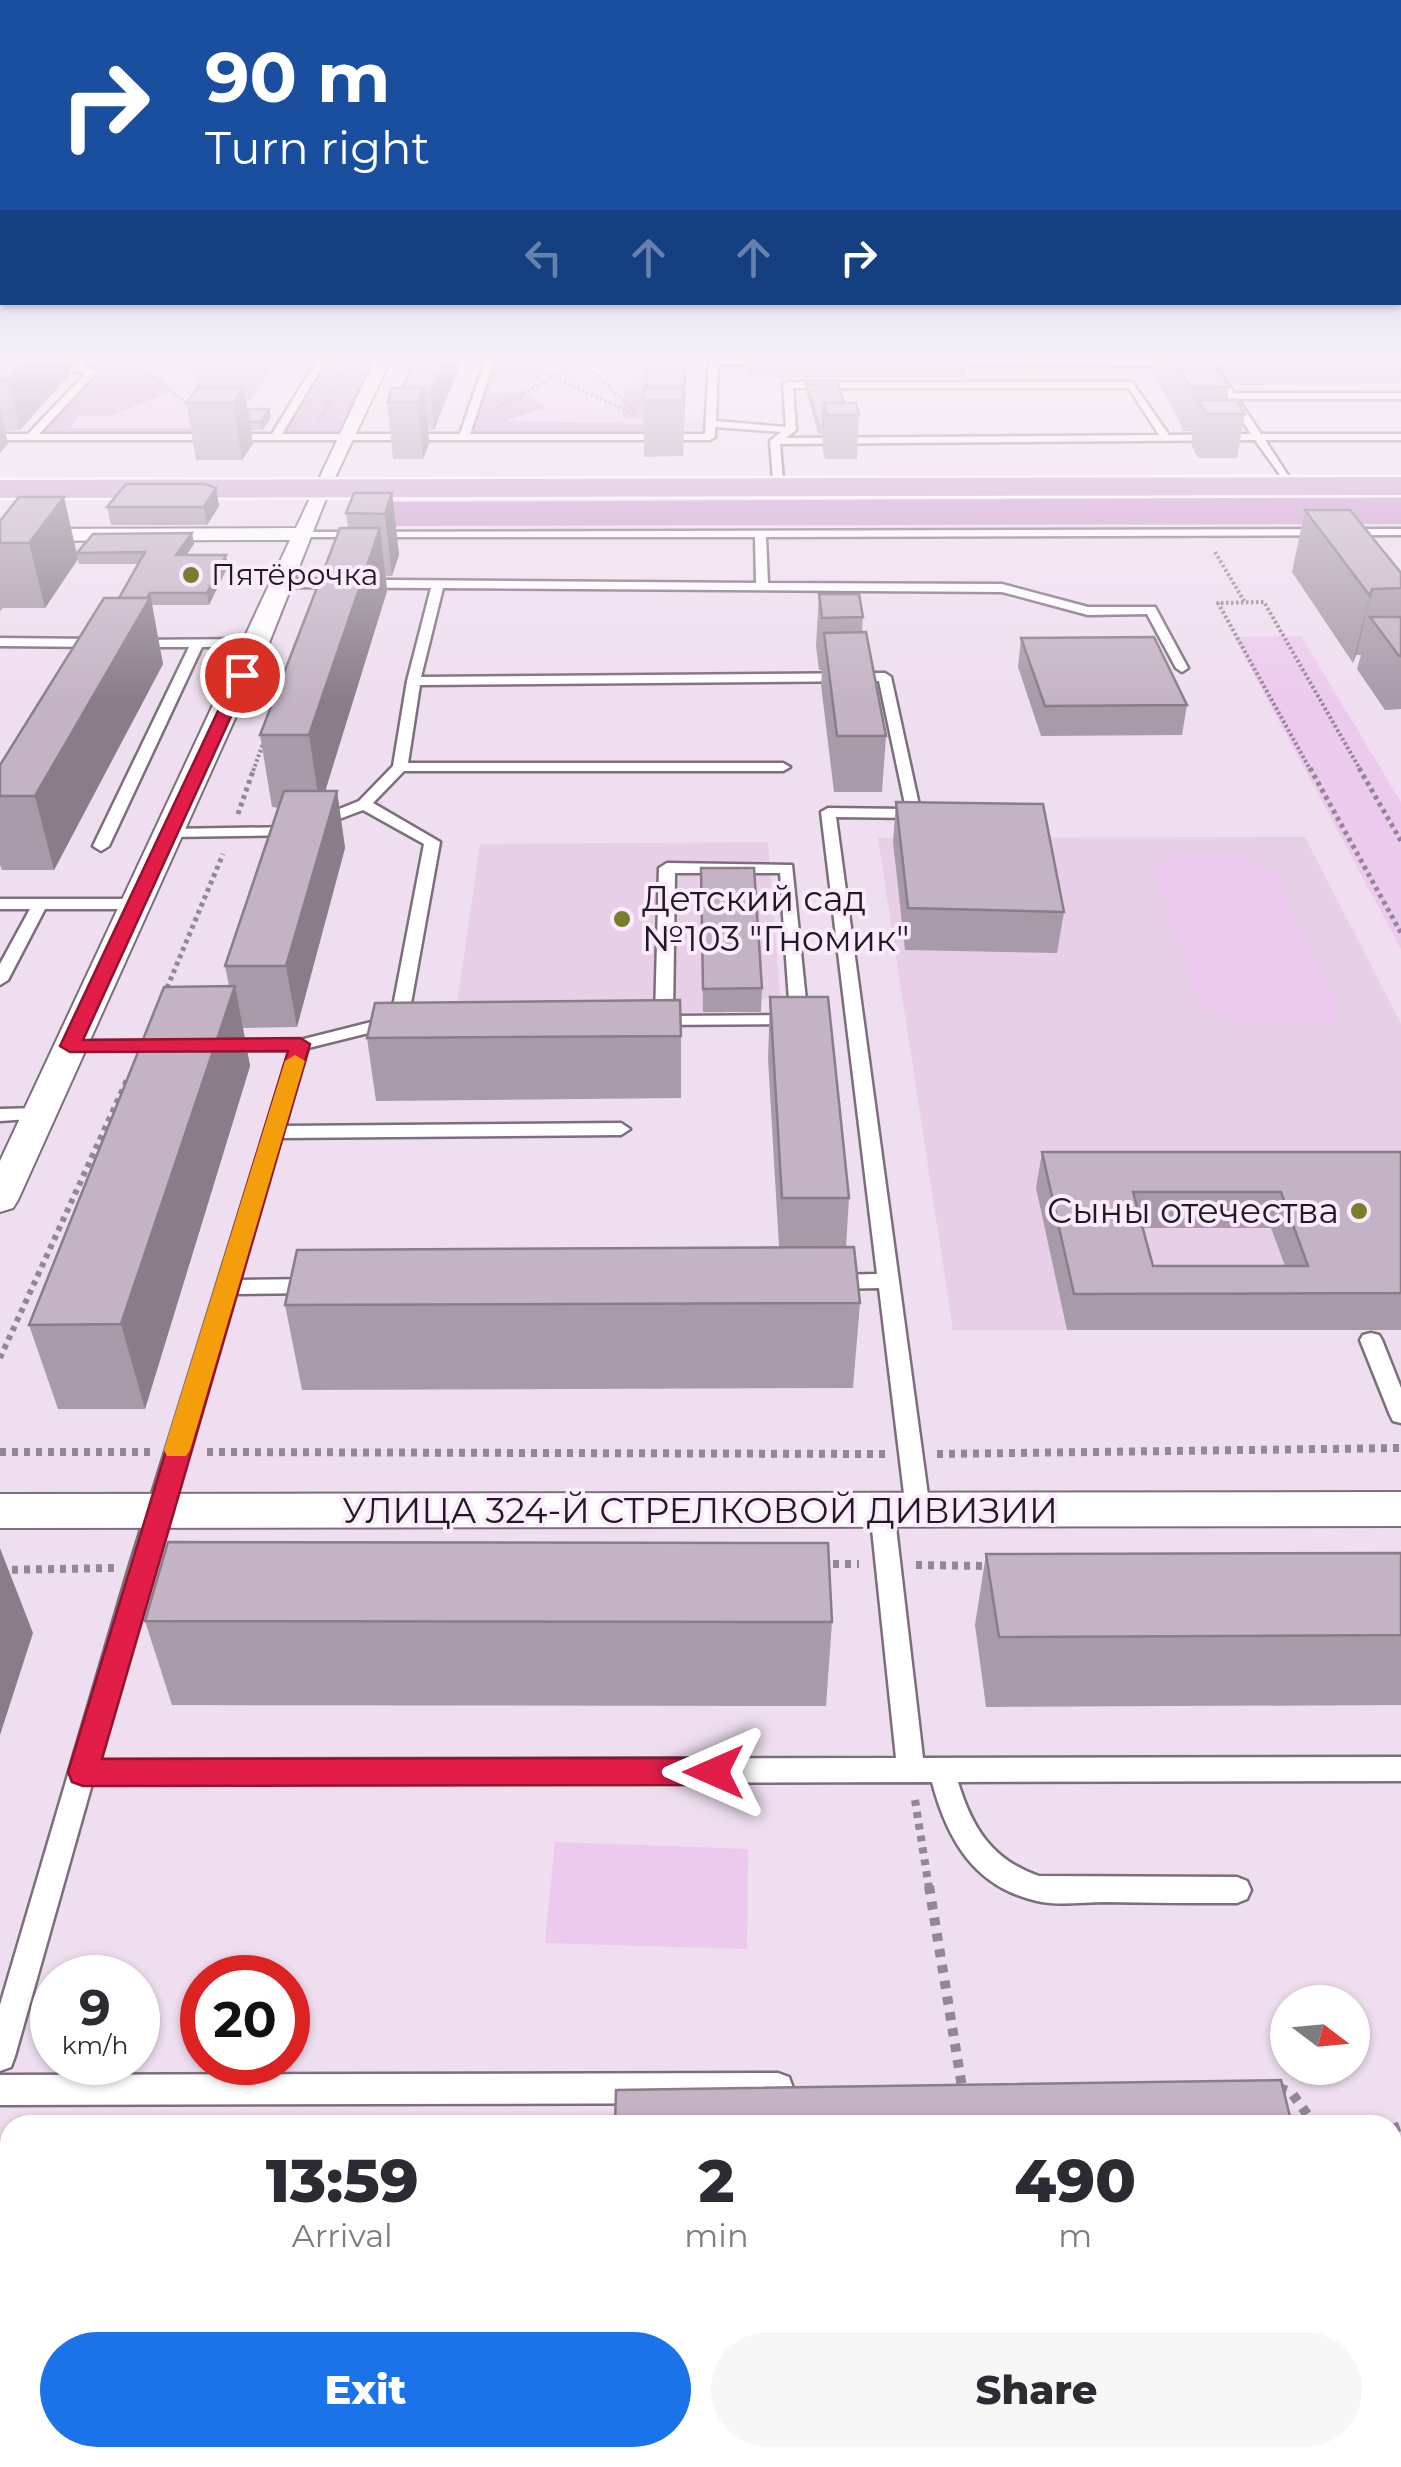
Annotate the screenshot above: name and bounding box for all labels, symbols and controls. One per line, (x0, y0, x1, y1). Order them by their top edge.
text: 90 m (205, 34, 390, 120)
icon: right (40, 40, 170, 170)
text: Turn right (205, 120, 430, 175)
icon: left (516, 230, 571, 285)
icon: ahead (621, 230, 676, 285)
icon: ahead (726, 230, 781, 285)
icon: right (831, 230, 886, 285)
place label: Пятёрочка (211, 556, 378, 593)
marker: Пятёрочка (180, 564, 202, 586)
pin (200, 633, 285, 718)
icon: arrive (215, 648, 270, 703)
place label: Детский сад №103 "Гномик" (642, 877, 909, 960)
marker: Детский сад №103 "Гномик" (611, 908, 633, 930)
place label: Сыны отечества (1047, 1189, 1339, 1232)
marker: Сыны отечества (1348, 1200, 1370, 1222)
street label: УЛИЦА 324-Й СТРЕЛКОВОЙ ДИВИЗИИ (342, 1489, 1058, 1532)
position arrow (662, 1720, 766, 1824)
speed limit sign: 20 (180, 1955, 310, 2085)
text: 9 (79, 1977, 111, 2038)
north arrow (1270, 1985, 1370, 2085)
map controls (1270, 1985, 1370, 2085)
text: km/h (62, 2030, 128, 2060)
text: 13:59 (266, 2144, 419, 2217)
text: 2 (698, 2144, 734, 2217)
text: 490 (1014, 2144, 1136, 2217)
text: Arrival (292, 2216, 393, 2255)
text: min (684, 2216, 749, 2255)
text: m (1058, 2216, 1092, 2255)
button: Exit (40, 2332, 691, 2447)
button: Share (711, 2332, 1362, 2447)

